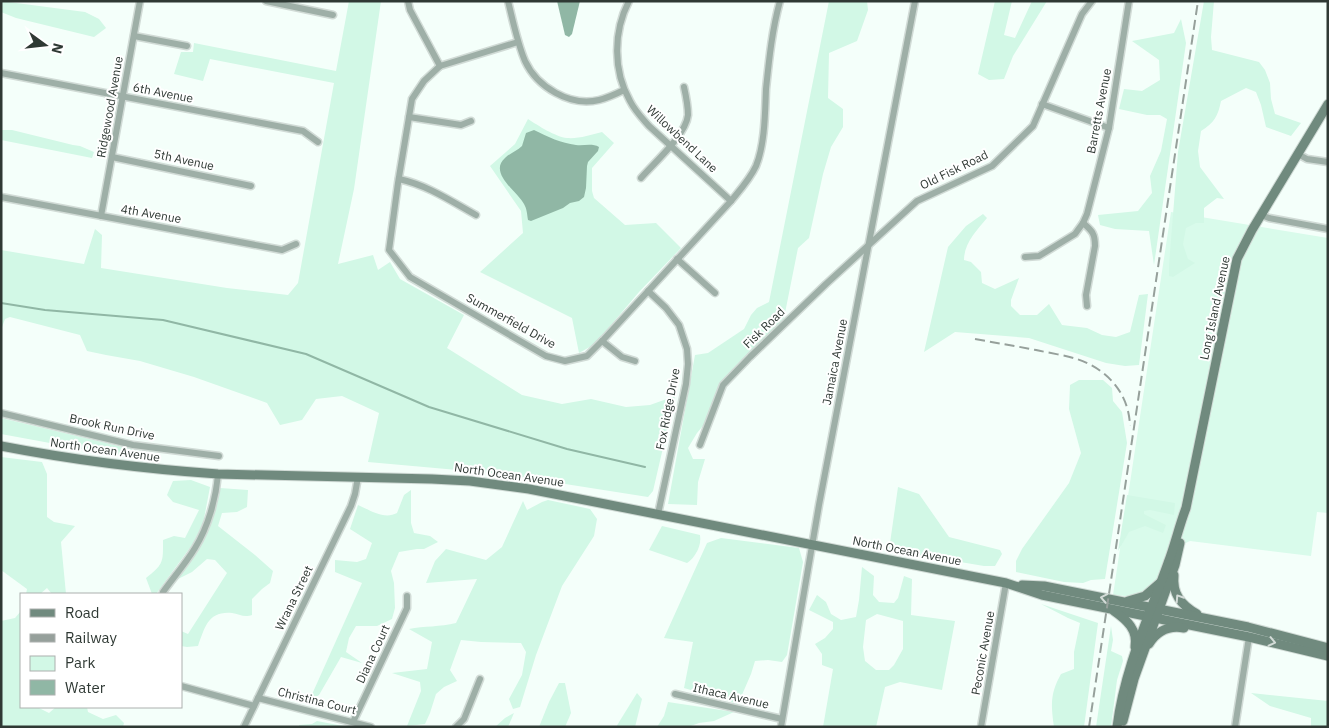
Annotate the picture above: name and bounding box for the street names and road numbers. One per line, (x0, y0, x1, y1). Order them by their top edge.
street label: Ridgewood Avenue (93, 55, 126, 159)
street label: Barretts Avenue (1083, 67, 1114, 155)
street label: 6th Avenue (132, 79, 195, 106)
street label: Willowbend Lane (644, 102, 721, 176)
street label: 5th Avenue (153, 146, 216, 173)
street label: Old Fisk Road (917, 147, 990, 192)
street label: 4th Avenue (120, 201, 183, 226)
street label: Long Island Avenue (1196, 254, 1233, 361)
street label: Summerfield Drive (464, 290, 559, 352)
street label: Fisk Road (740, 304, 788, 351)
street label: Jamaica Avenue (819, 317, 850, 406)
street label: Fox Ridge Drive (652, 366, 683, 451)
street label: Brook Run Drive (68, 410, 157, 443)
street label: North Ocean Avenue (49, 434, 161, 465)
street label: North Ocean Avenue (453, 459, 565, 490)
street label: North Ocean Avenue (851, 533, 963, 569)
street label: Wrana Street (271, 563, 316, 633)
street label: Peconic Avenue (968, 609, 997, 696)
street label: Diana Court (352, 622, 393, 686)
street label: Ithaca Avenue (692, 679, 771, 712)
street label: Christina Court (276, 684, 358, 718)

